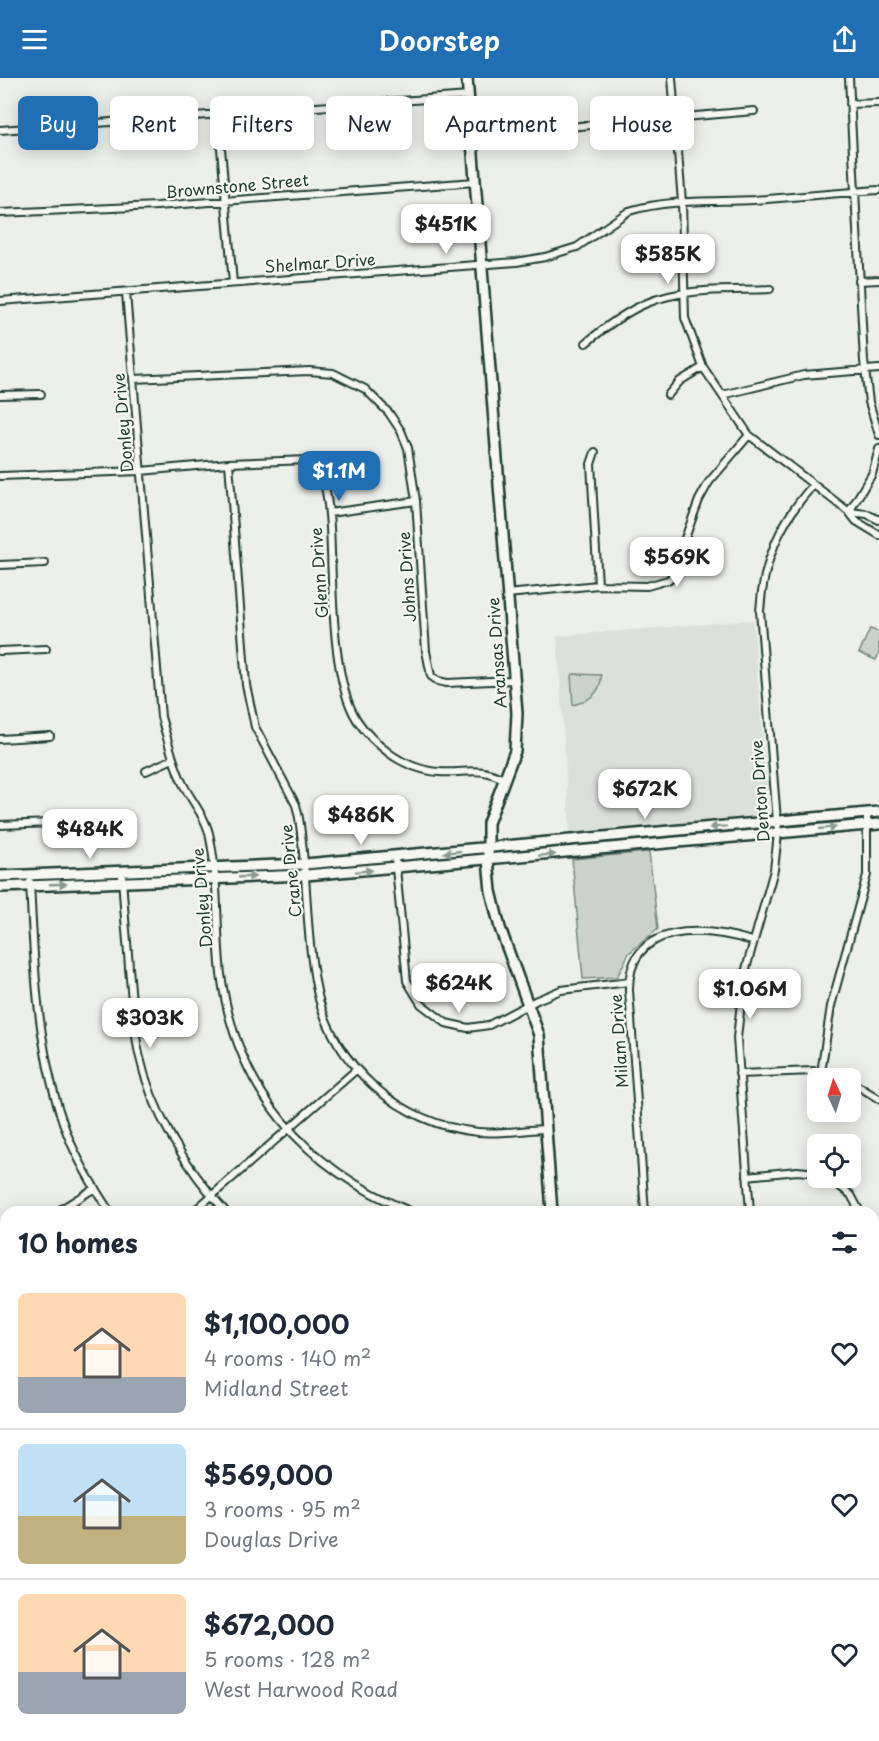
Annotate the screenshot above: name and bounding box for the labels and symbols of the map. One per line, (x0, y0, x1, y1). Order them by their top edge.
street label: Brownstone Street (164, 167, 310, 203)
pin: $451K (404, 204, 488, 255)
pin: $585K (626, 234, 710, 285)
street label: Shelmar Drive (264, 246, 377, 278)
street label: Donley Drive (106, 372, 138, 474)
pin: $1.1M (297, 451, 381, 502)
street label: Glenn Drive (303, 527, 333, 619)
street label: Johns Drive (391, 531, 421, 623)
pin: $569K (635, 537, 719, 588)
street label: Aransas Drive (480, 597, 512, 709)
street label: Denton Drive (743, 739, 775, 843)
pin: $672K (603, 769, 687, 820)
pin: $486K (319, 795, 403, 846)
pin: $484K (48, 809, 132, 860)
street label: Crane Drive (273, 823, 307, 919)
one-way arrow (709, 823, 728, 832)
one-way arrow (819, 823, 838, 833)
street label: Donley Drive (185, 847, 217, 949)
one-way arrow (443, 847, 462, 857)
one-way arrow (537, 850, 556, 860)
one-way arrow (355, 866, 374, 875)
one-way arrow (237, 872, 256, 882)
one-way arrow (49, 880, 68, 889)
pin: $624K (417, 963, 501, 1014)
pin: $1.06M (701, 969, 799, 1020)
street label: Milam Drive (603, 993, 633, 1089)
pin: $303K (108, 998, 192, 1049)
north arrow (807, 1068, 861, 1122)

